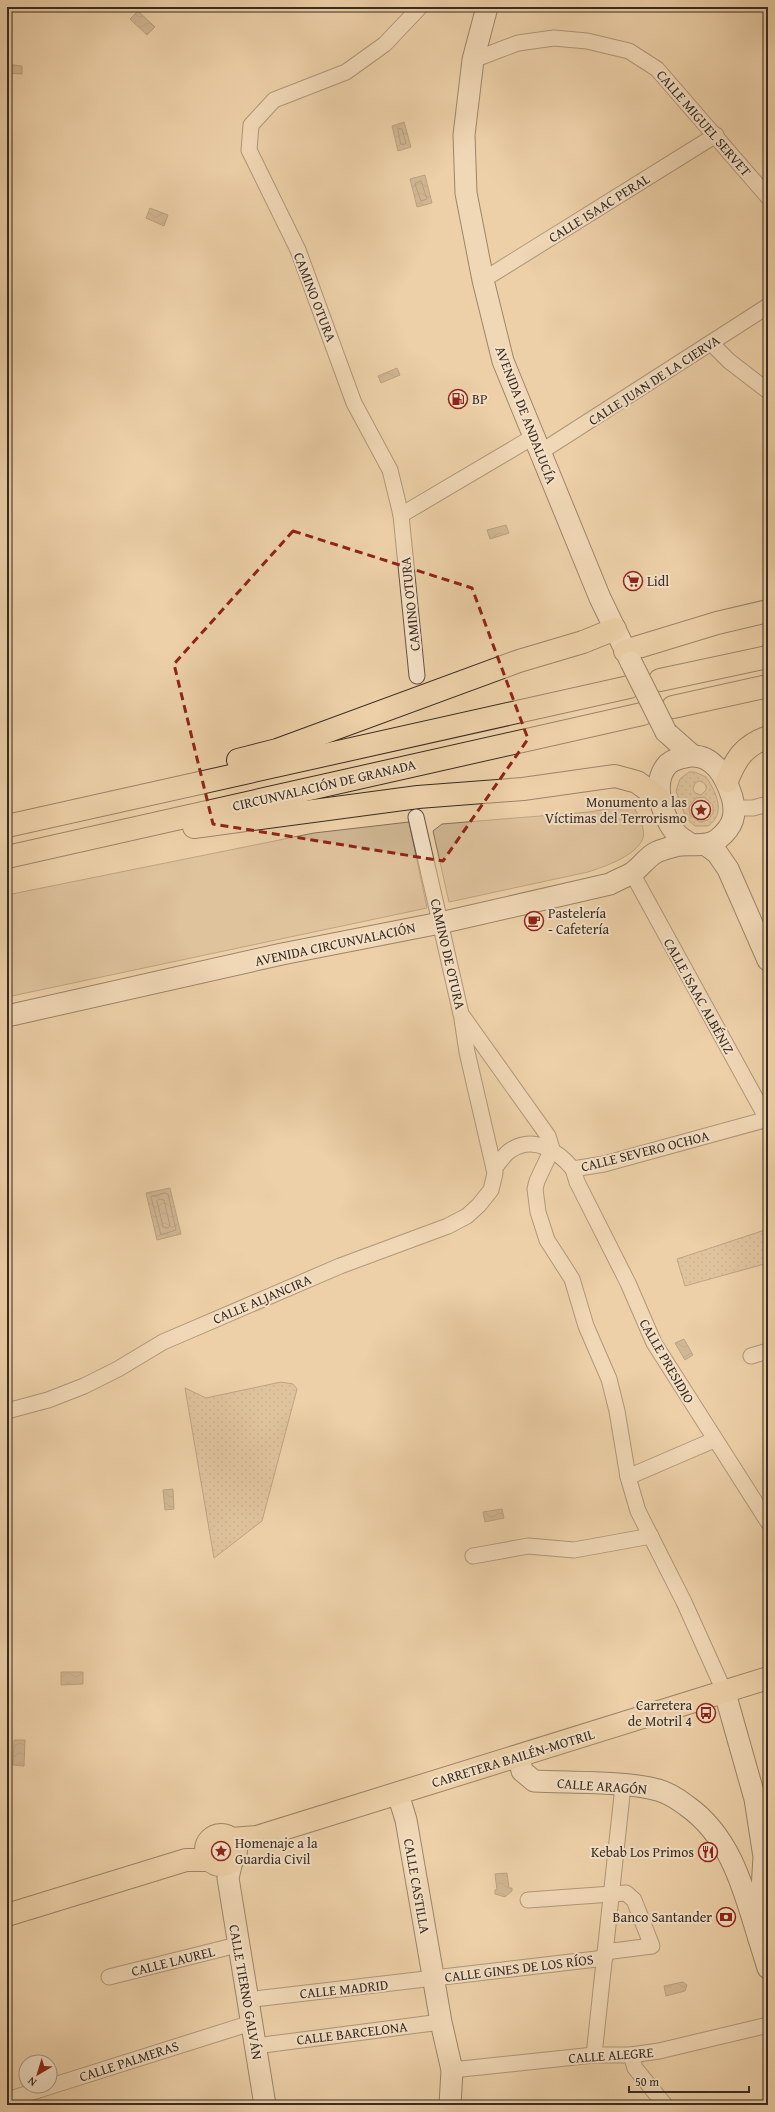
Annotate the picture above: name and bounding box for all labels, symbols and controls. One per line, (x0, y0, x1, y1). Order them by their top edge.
street label: CALLE MIGUEL SERVET (652, 65, 756, 181)
street label: CALLE ISAAC PERAL (544, 169, 654, 247)
street label: CAMINO OTURA (289, 249, 341, 345)
street label: CALLE JUAN DE LA CIERVA (584, 330, 724, 430)
street label: AVENIDA DE ANDALUCÍA (490, 343, 562, 487)
fuel station icon: BP (447, 388, 469, 410)
place label: BP (472, 389, 487, 409)
street label: CAMINO OTURA (395, 556, 425, 652)
supermarket icon: Lidl (622, 570, 644, 592)
place label: Lidl (647, 571, 669, 591)
street label: CIRCUNVALACIÓN DE GRANADA (230, 754, 418, 816)
place label: Monumento a las Víctimas del Terrorismo (545, 792, 687, 828)
place icon: Monumento a las Víctimas del Terrorismo (690, 799, 712, 821)
street label: CAMINO DE OTURA (426, 897, 471, 1012)
place label: Pastelería - Cafetería (548, 903, 609, 939)
cafe icon: Pastelería - Cafetería (523, 910, 545, 932)
street label: AVENIDA CIRCUNVALACIÓN (253, 917, 417, 971)
street label: CALLE ISAAC ALBÉNIZ (659, 935, 739, 1057)
street label: CALLE SEVERO OCHOA (579, 1125, 712, 1177)
street label: CALLE ALJANCIRA (210, 1269, 315, 1329)
street label: CALLE PRESIDIO (635, 1315, 699, 1407)
place label: Carretera de Motril 4 (628, 1695, 692, 1731)
bus stop icon: Carretera de Motril 4 (695, 1702, 717, 1724)
street label: CARRETERA BAILÉN-MOTRIL (429, 1724, 597, 1792)
street label: CALLE ARAGÓN (556, 1773, 648, 1799)
place label: Homenaje a la Guardia Civil (235, 1833, 318, 1869)
street label: CALLE CASTILLA (399, 1837, 435, 1936)
place icon: Homenaje a la Guardia Civil (210, 1840, 232, 1862)
restaurant icon: Kebab Los Primos (697, 1841, 719, 1863)
place label: Kebab Los Primos (591, 1842, 694, 1862)
bank icon: Banco Santander (715, 1906, 737, 1928)
place label: Banco Santander (613, 1907, 712, 1927)
street label: CALLE TIERNO GALVÁN (224, 1923, 268, 2061)
street label: CALLE LAUREL (129, 1941, 217, 1981)
street label: CALLE GINES DE LOS RÍOS (443, 1949, 595, 1987)
street label: CALLE MADRID (299, 1974, 389, 2004)
street label: CALLE BARCELONA (295, 2016, 409, 2050)
street label: CALLE PALMERAS (77, 2035, 181, 2086)
street label: CALLE ALEGRE (568, 2042, 654, 2068)
north arrow (18, 2054, 58, 2094)
scale bar (629, 2068, 749, 2094)
text: N (24, 2073, 40, 2090)
text: 50 m (635, 2073, 659, 2090)

